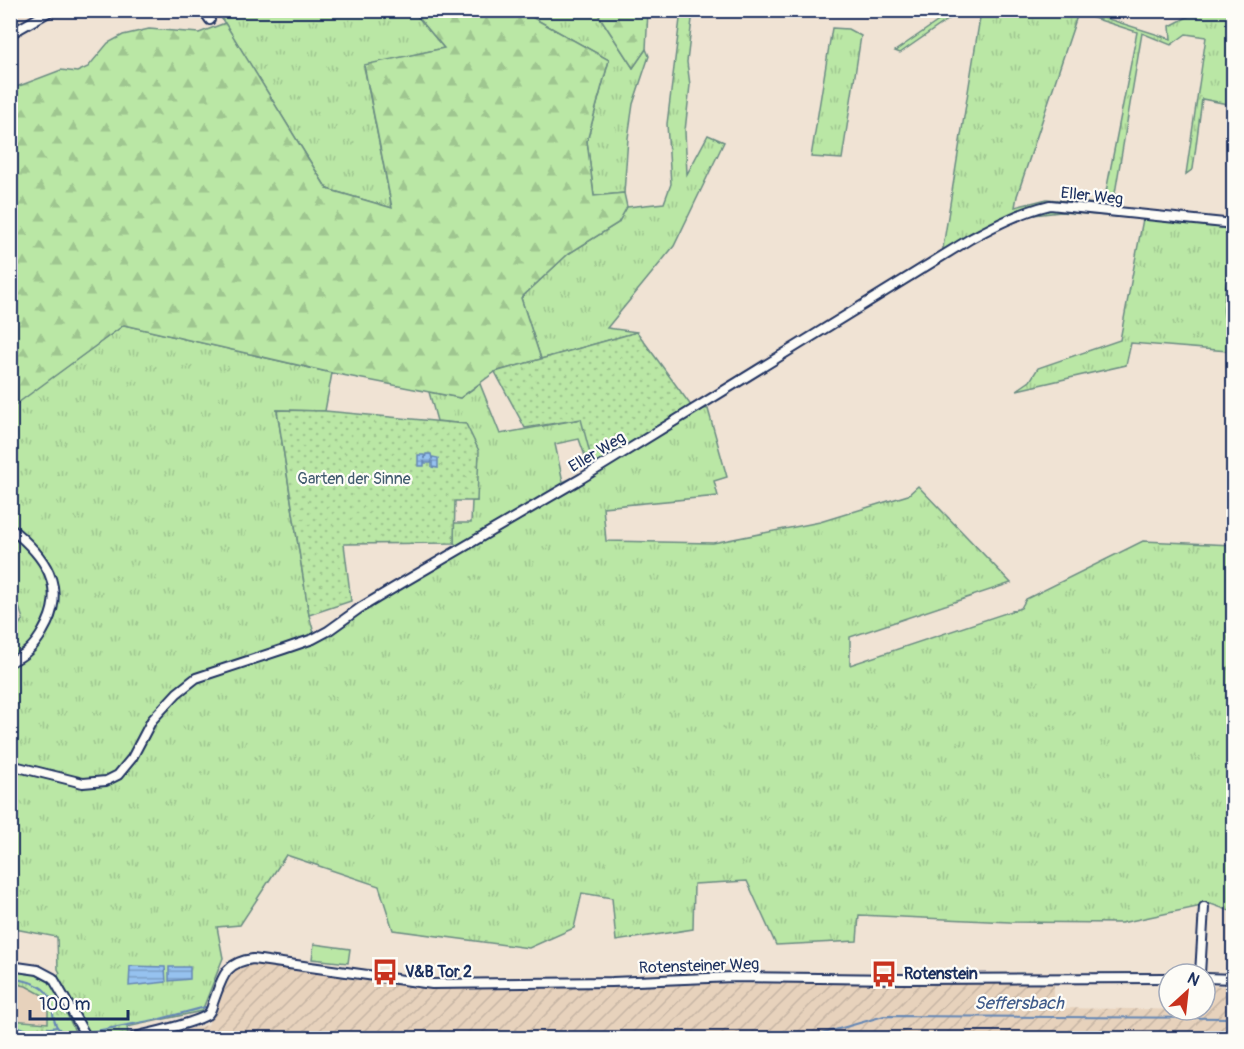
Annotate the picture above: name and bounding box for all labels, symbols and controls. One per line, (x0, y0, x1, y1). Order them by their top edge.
street label: Eller Weg (1060, 183, 1124, 209)
street label: Eller Weg (565, 427, 629, 477)
park label: Garten der Sinne (297, 469, 411, 489)
street label: Rotensteiner Weg (638, 954, 760, 978)
bus stop icon: V&B Tor 2 (370, 957, 400, 987)
bus stop icon: Rotenstein (869, 959, 899, 989)
place label: V&B Tor 2 (405, 962, 472, 982)
north arrow (1157, 962, 1217, 1022)
place label: Rotenstein (904, 964, 978, 984)
text: N (1184, 968, 1203, 991)
scale bar (30, 983, 128, 1021)
water label: Seffersbach (974, 992, 1065, 1015)
text: 100 m (39, 993, 91, 1016)

